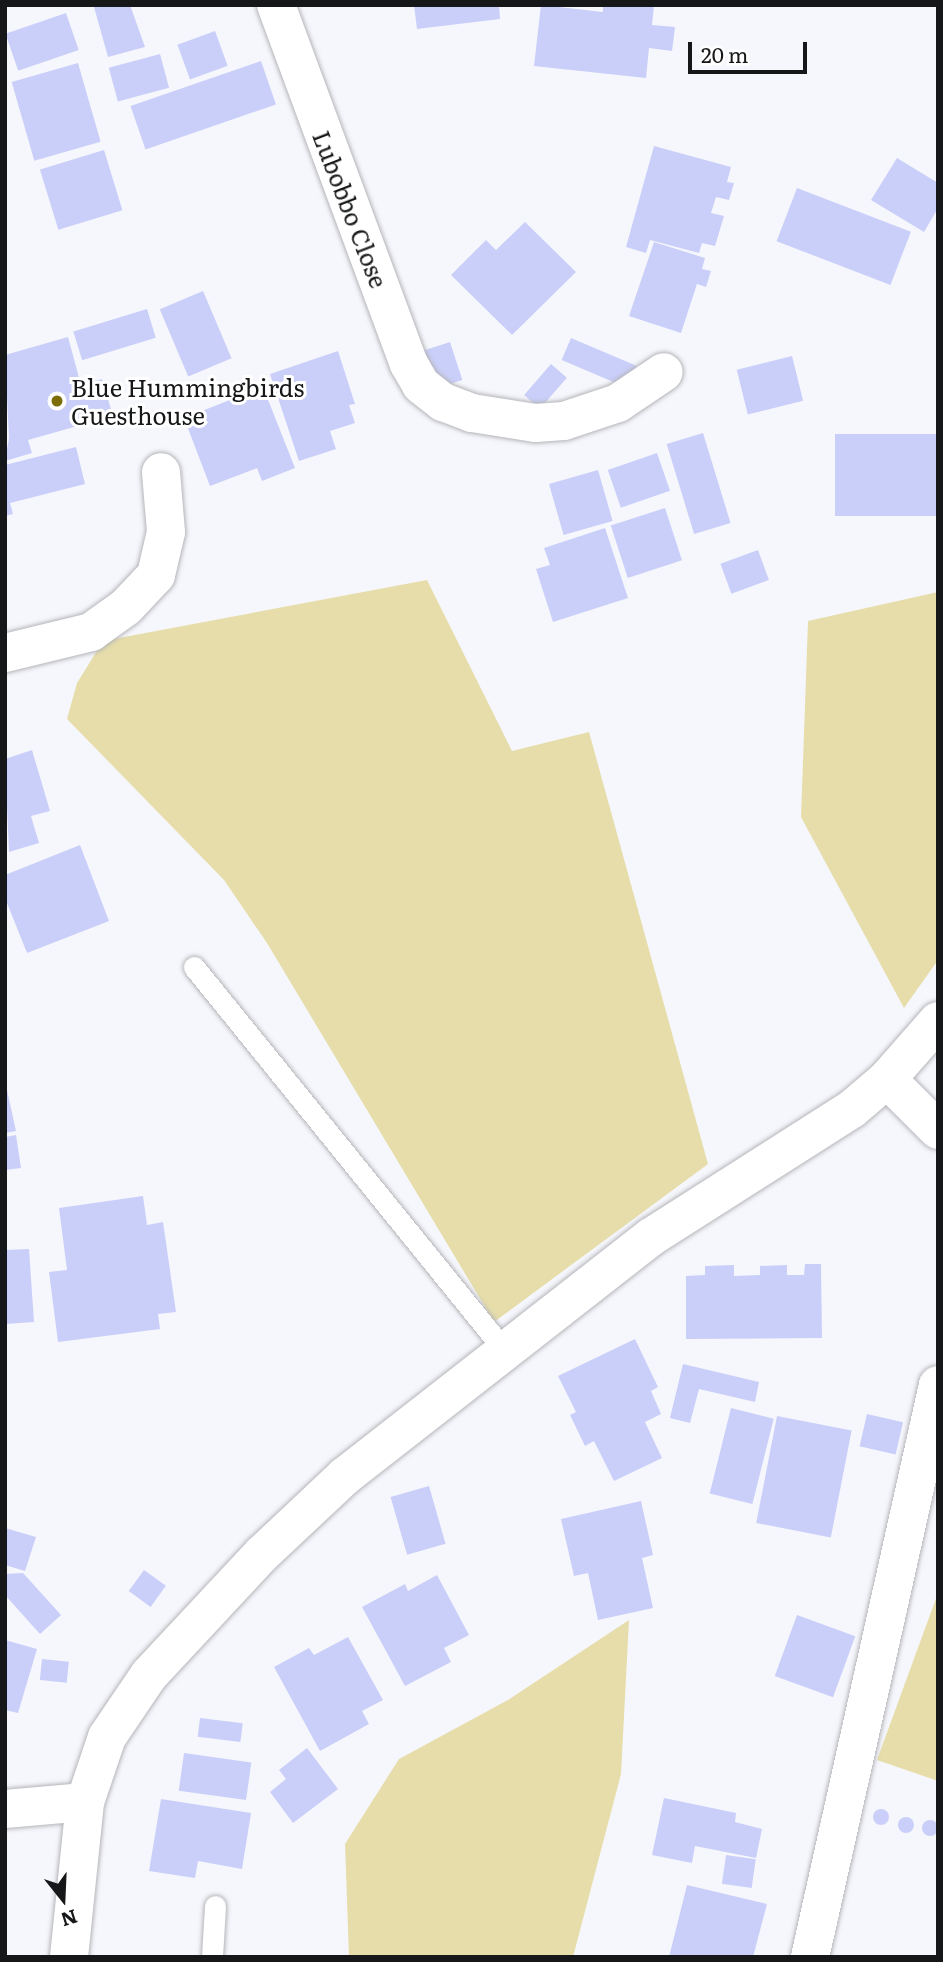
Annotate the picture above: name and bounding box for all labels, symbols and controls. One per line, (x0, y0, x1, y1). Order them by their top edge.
scale bar (691, 28, 810, 72)
text: 20 m (701, 38, 748, 69)
street label: Lubobbo Close (308, 126, 394, 292)
place label: Blue Hummingbirds Guesthouse (71, 373, 304, 429)
marker: Blue Hummingbirds Guesthouse (49, 393, 65, 409)
north arrow (28, 1864, 98, 1934)
text: N (58, 1903, 81, 1935)

